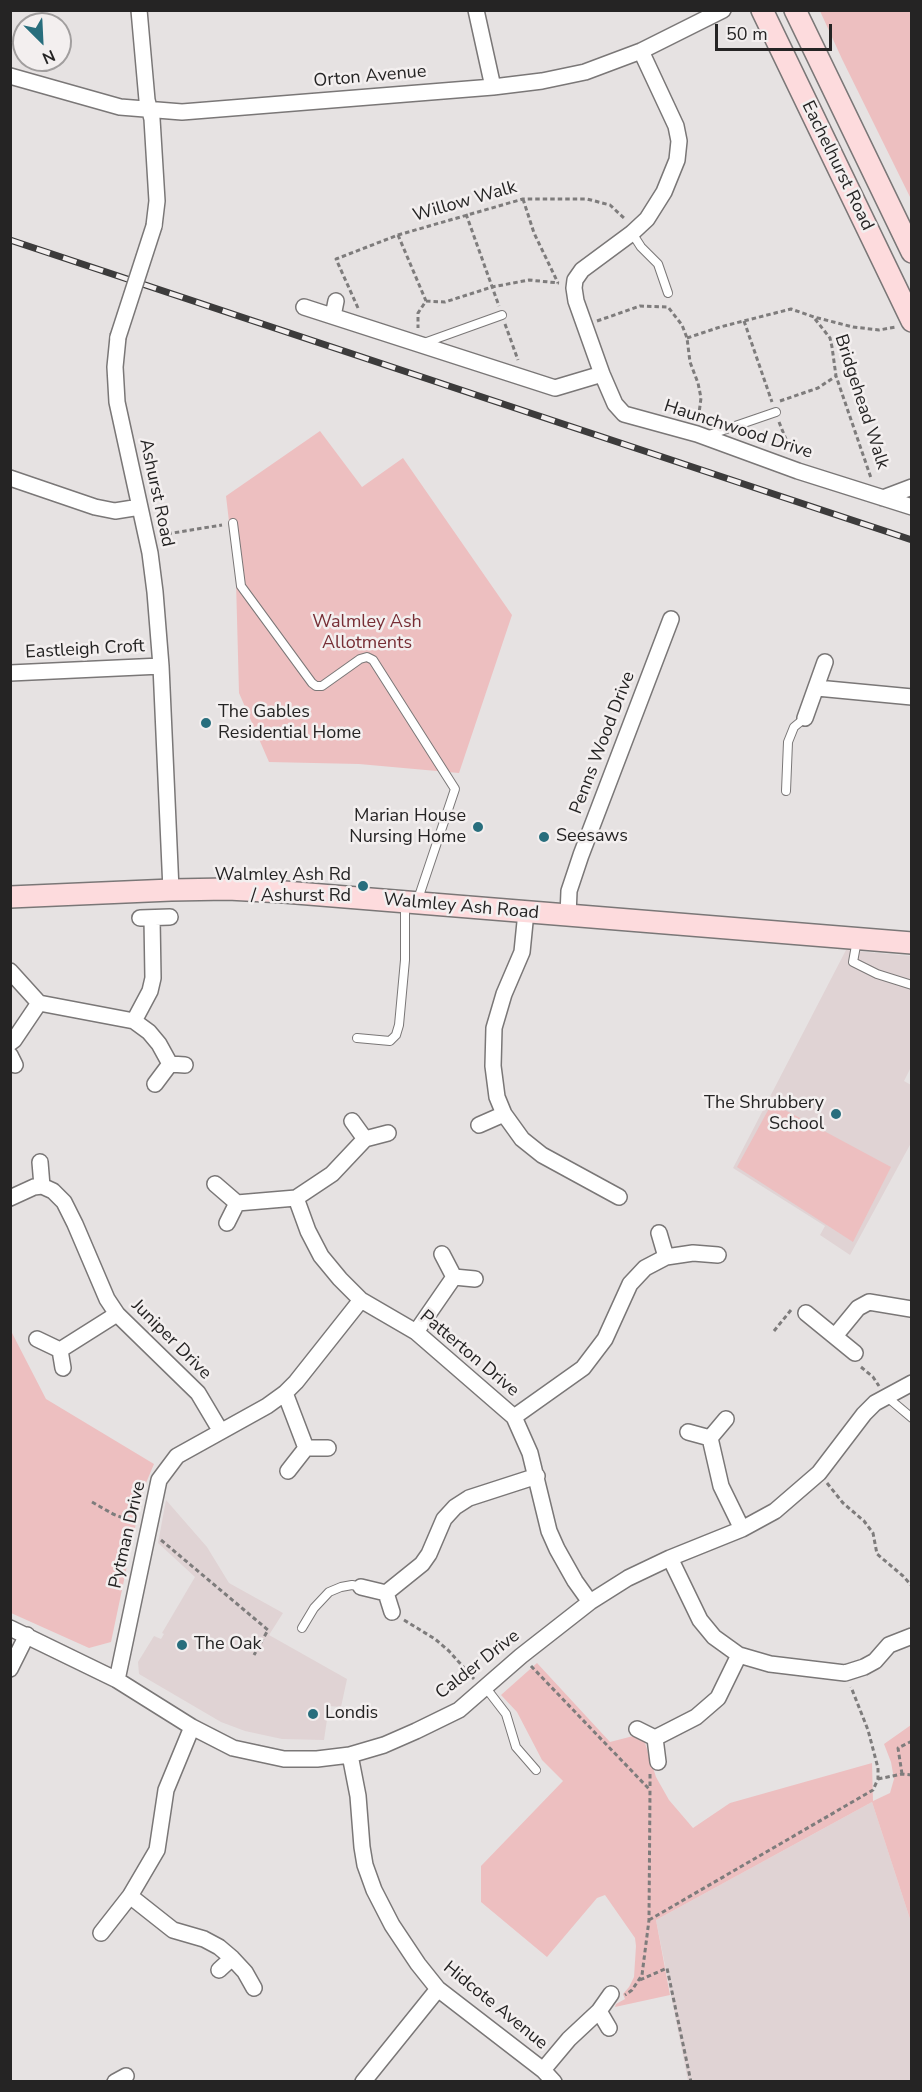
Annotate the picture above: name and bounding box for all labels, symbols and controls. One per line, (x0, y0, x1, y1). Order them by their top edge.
north arrow (12, 12, 72, 72)
scale bar (718, 12, 835, 50)
text: 50 m (726, 22, 768, 46)
text: N (39, 44, 58, 69)
street label: Orton Avenue (313, 61, 427, 93)
street label: Eachelhurst Road (796, 98, 878, 234)
street label: Willow Walk (411, 177, 519, 227)
street label: Bridgehead Walk (829, 332, 893, 472)
street label: Haunchwood Drive (661, 396, 815, 464)
street label: Ashurst Road (134, 437, 178, 549)
park label: Walmley Ash Allotments (312, 612, 422, 654)
street label: Eastleigh Croft (25, 636, 145, 664)
street label: Penns Wood Drive (566, 669, 640, 817)
place label: The Gables Residential Home (218, 702, 361, 744)
marker: The Gables Residential Home (199, 716, 213, 730)
place label: Marian House Nursing Home (349, 806, 466, 848)
marker: Marian House Nursing Home (471, 820, 485, 834)
place label: Seesaws (556, 826, 628, 848)
marker: Seesaws (537, 830, 551, 844)
place label: Walmley Ash Rd / Ashurst Rd (215, 865, 351, 908)
marker: Walmley Ash Rd / Ashurst Rd (356, 879, 370, 893)
street label: Walmley Ash Road (382, 889, 540, 925)
place label: The Shrubbery School (704, 1093, 824, 1136)
marker: The Shrubbery School (829, 1107, 843, 1121)
street label: Juniper Drive (127, 1296, 215, 1384)
street label: Patterton Drive (415, 1306, 523, 1402)
street label: Pytman Drive (105, 1479, 151, 1591)
street label: Calder Drive (432, 1626, 524, 1704)
place label: The Oak (194, 1634, 262, 1656)
marker: The Oak (175, 1638, 189, 1652)
place label: Londis (325, 1703, 378, 1725)
marker: Londis (306, 1707, 320, 1721)
street label: Hidcote Avenue (438, 1957, 552, 2055)

